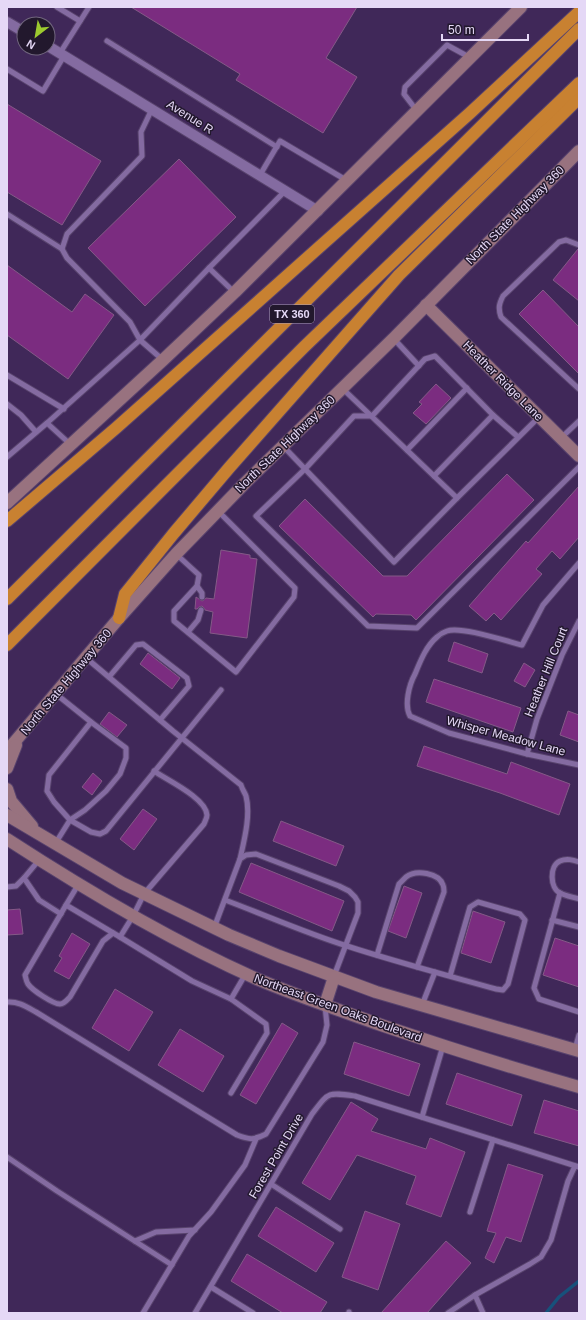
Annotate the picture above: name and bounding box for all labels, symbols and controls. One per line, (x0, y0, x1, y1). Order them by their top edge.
north arrow (16, 16, 56, 56)
scale bar (442, 16, 528, 42)
text: 50 m (448, 23, 475, 37)
text: N (24, 37, 37, 52)
street label: Avenue R (164, 97, 216, 137)
street label: North State Highway 360 (463, 163, 567, 267)
road number: TX 360 (270, 305, 314, 323)
street label: Heather Ridge Lane (460, 338, 546, 424)
street label: North State Highway 360 (232, 392, 338, 495)
street label: Heather Hill Court (522, 625, 571, 719)
street label: North State Highway 360 (18, 626, 114, 738)
street label: Whisper Meadow Lane (445, 713, 567, 759)
street label: Northeast Green Oaks Boulevard (252, 971, 424, 1045)
street label: Forest Point Drive (246, 1111, 306, 1201)

